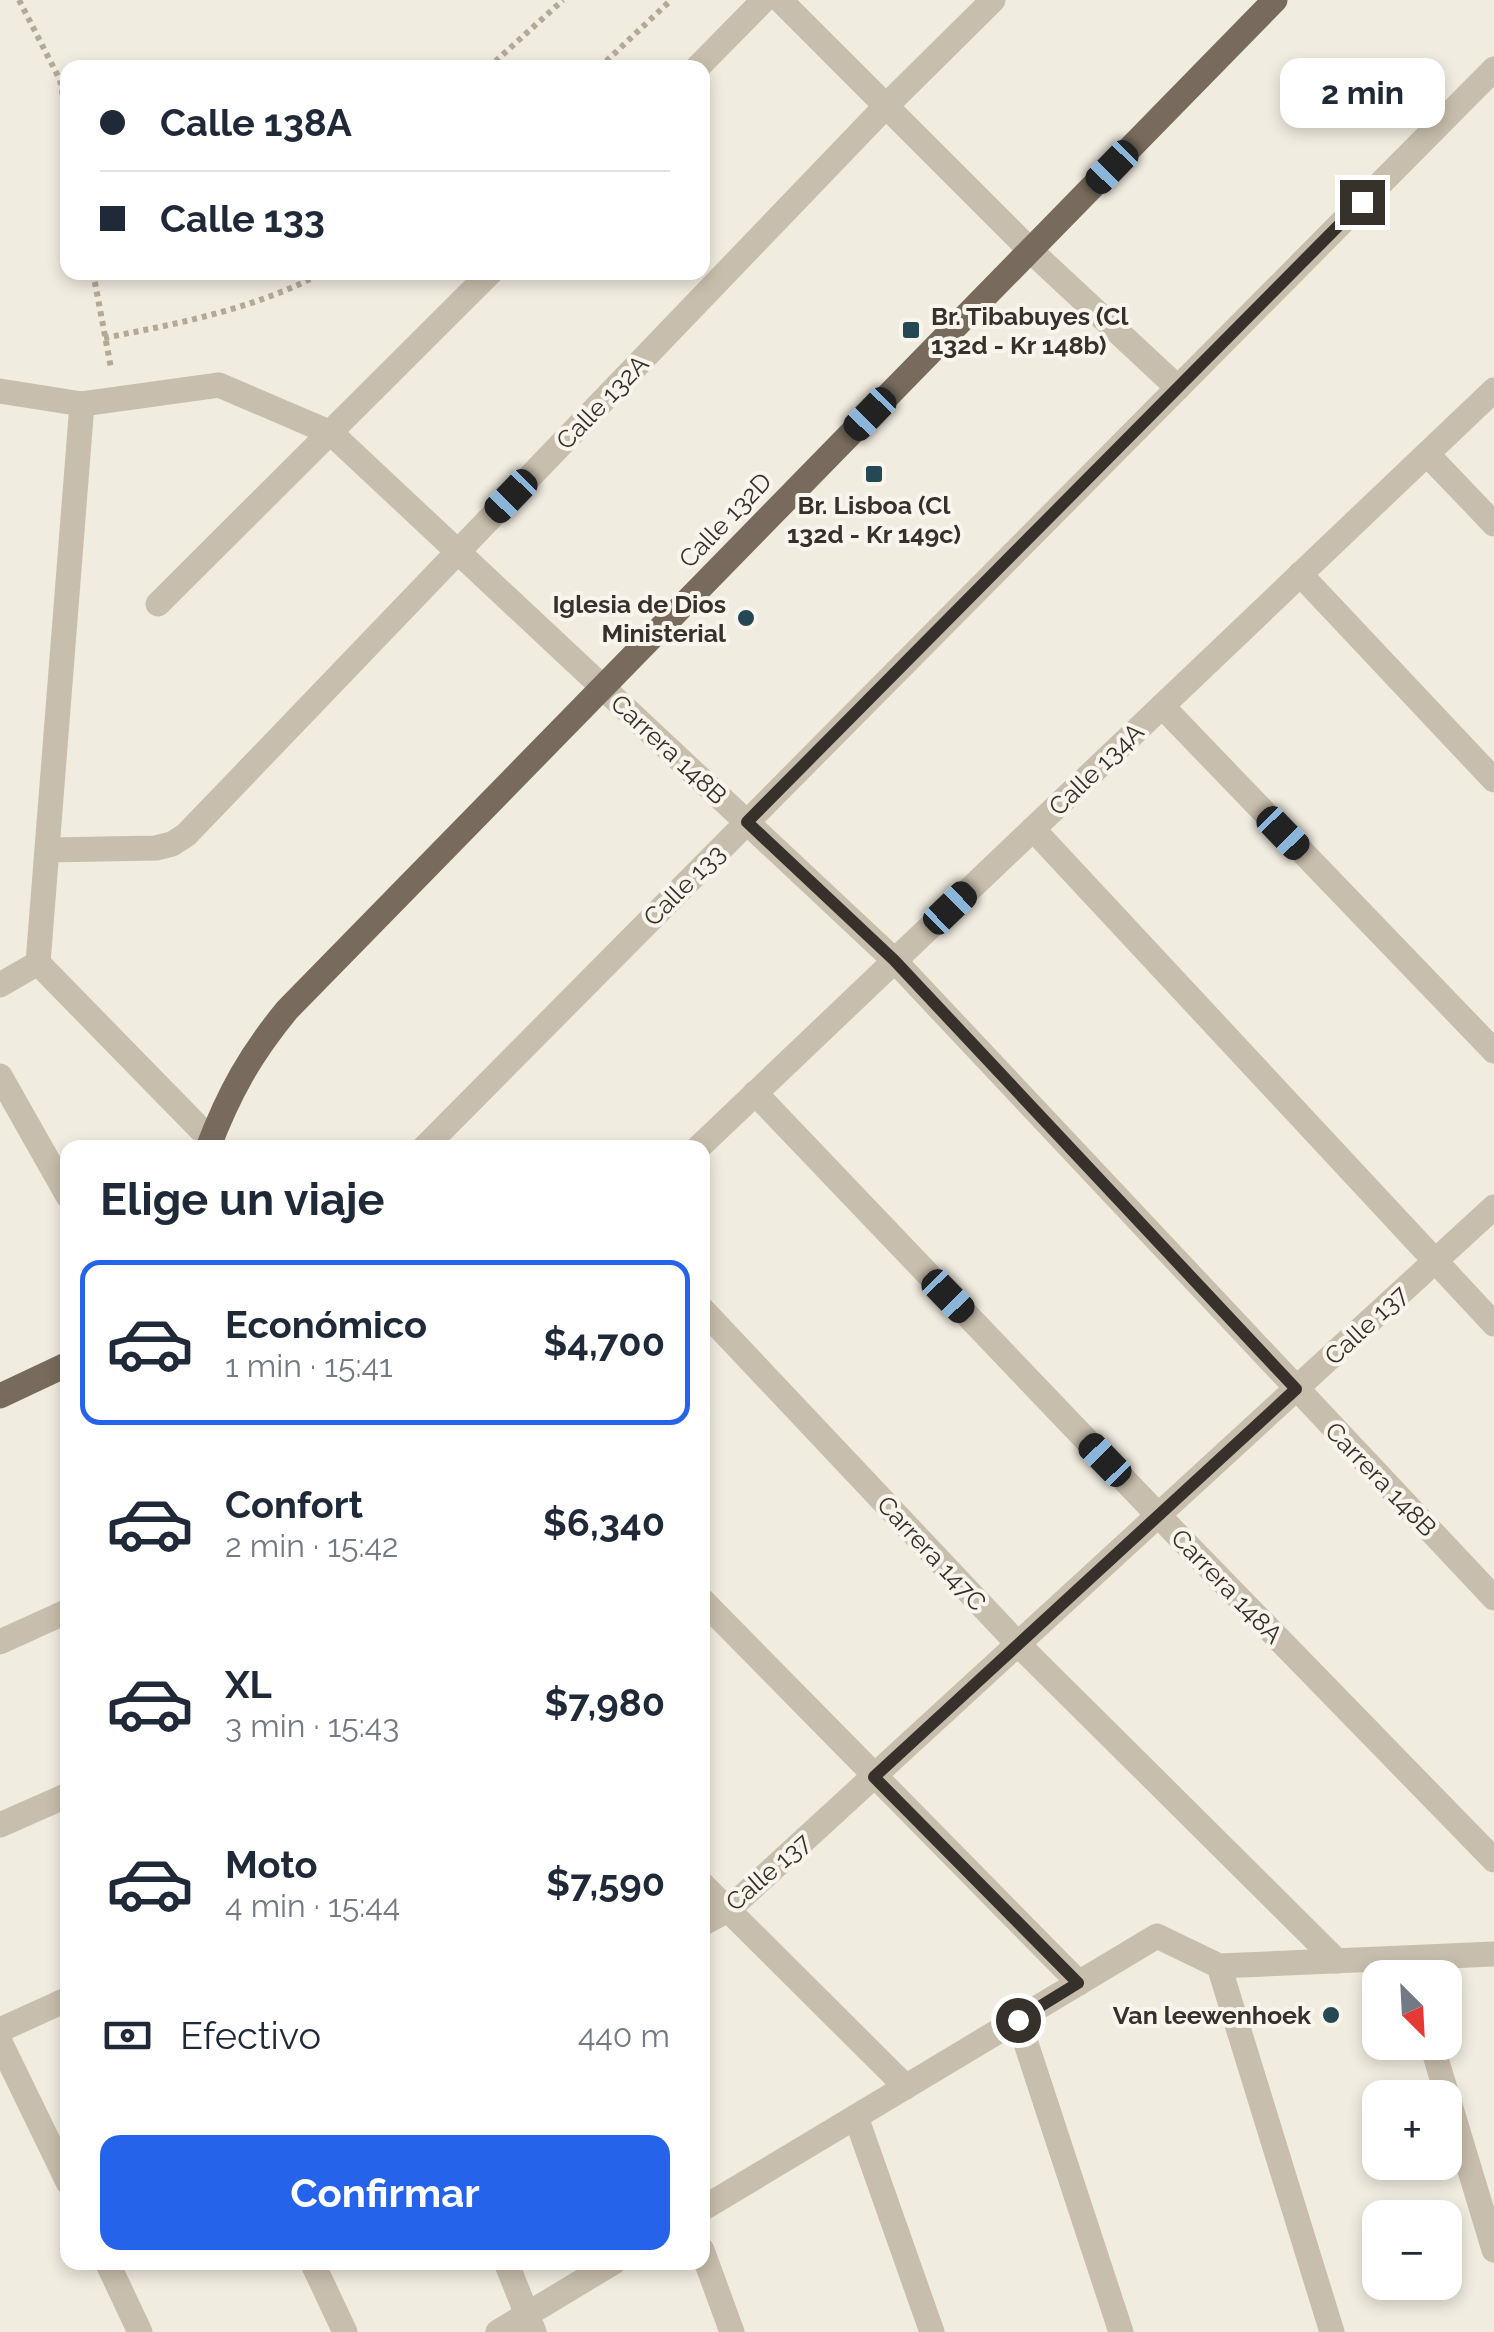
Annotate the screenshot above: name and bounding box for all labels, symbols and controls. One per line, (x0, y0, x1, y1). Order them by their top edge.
callout: 2 min (1280, 57, 1444, 127)
text: 2 min (1321, 74, 1404, 111)
text: Calle 138A (160, 100, 352, 145)
car (1080, 135, 1144, 199)
route end (1340, 180, 1385, 225)
text: Calle 133 (160, 196, 325, 241)
place label: Br. Tibabuyes (Cl 132d - Kr 148b) (931, 301, 1128, 360)
marker: Br. Tibabuyes (Cl 132d - Kr 148b) (900, 319, 922, 341)
street label: Calle 132A (550, 349, 654, 455)
car (838, 382, 902, 446)
marker: Br. Lisboa (Cl 132d - Kr 149c) (863, 463, 885, 485)
car (479, 464, 543, 528)
street label: Calle 132D (672, 466, 778, 574)
place label: Br. Lisboa (Cl 132d - Kr 149c) (787, 490, 961, 549)
place label: Iglesia de Dios Ministerial (552, 589, 726, 648)
marker: Iglesia de Dios Ministerial (735, 607, 757, 629)
street label: Carrera 148B (605, 688, 733, 810)
street label: Calle 134A (1042, 716, 1150, 821)
car (1251, 801, 1315, 865)
street label: Calle 133 (637, 838, 731, 932)
car (918, 876, 982, 940)
text: Elige un viaje (100, 1173, 384, 1226)
car (916, 1264, 980, 1328)
street label: Calle 137 (1318, 1279, 1414, 1371)
icon: car (105, 1298, 195, 1388)
text: Económico (225, 1302, 427, 1347)
text: $4,700 (543, 1320, 665, 1365)
text: 1 min · 15:41 (225, 1347, 393, 1384)
street label: Carrera 148B (1319, 1416, 1443, 1542)
car (1073, 1428, 1137, 1492)
icon: car (105, 1478, 195, 1568)
text: Confort (225, 1482, 363, 1527)
street label: Carrera 147C (871, 1489, 993, 1617)
text: $6,340 (543, 1500, 665, 1545)
street label: Carrera 148A (1165, 1523, 1289, 1649)
text: 2 min · 15:42 (225, 1527, 399, 1564)
icon: car (105, 1658, 195, 1748)
text: XL (225, 1662, 272, 1707)
text: $7,980 (544, 1680, 665, 1725)
text: 3 min · 15:43 (225, 1707, 399, 1744)
street label: Calle 137 (719, 1827, 817, 1917)
icon: car (105, 1838, 195, 1928)
text: Moto (225, 1842, 318, 1887)
text: $7,590 (546, 1860, 665, 1905)
text: 4 min · 15:44 (225, 1887, 400, 1924)
north arrow (1362, 1960, 1462, 2060)
map controls (1362, 1960, 1462, 2300)
route start (996, 1998, 1041, 2043)
place label: Van leewenhoek (1113, 2000, 1312, 2030)
marker: Van leewenhoek (1320, 2004, 1342, 2026)
icon: cash (100, 2008, 155, 2063)
text: Efectivo (180, 2013, 321, 2058)
text: 440 m (578, 2017, 670, 2054)
button: + (1362, 2080, 1462, 2180)
button: Confirmar (100, 2135, 670, 2250)
button: − (1362, 2200, 1462, 2300)

